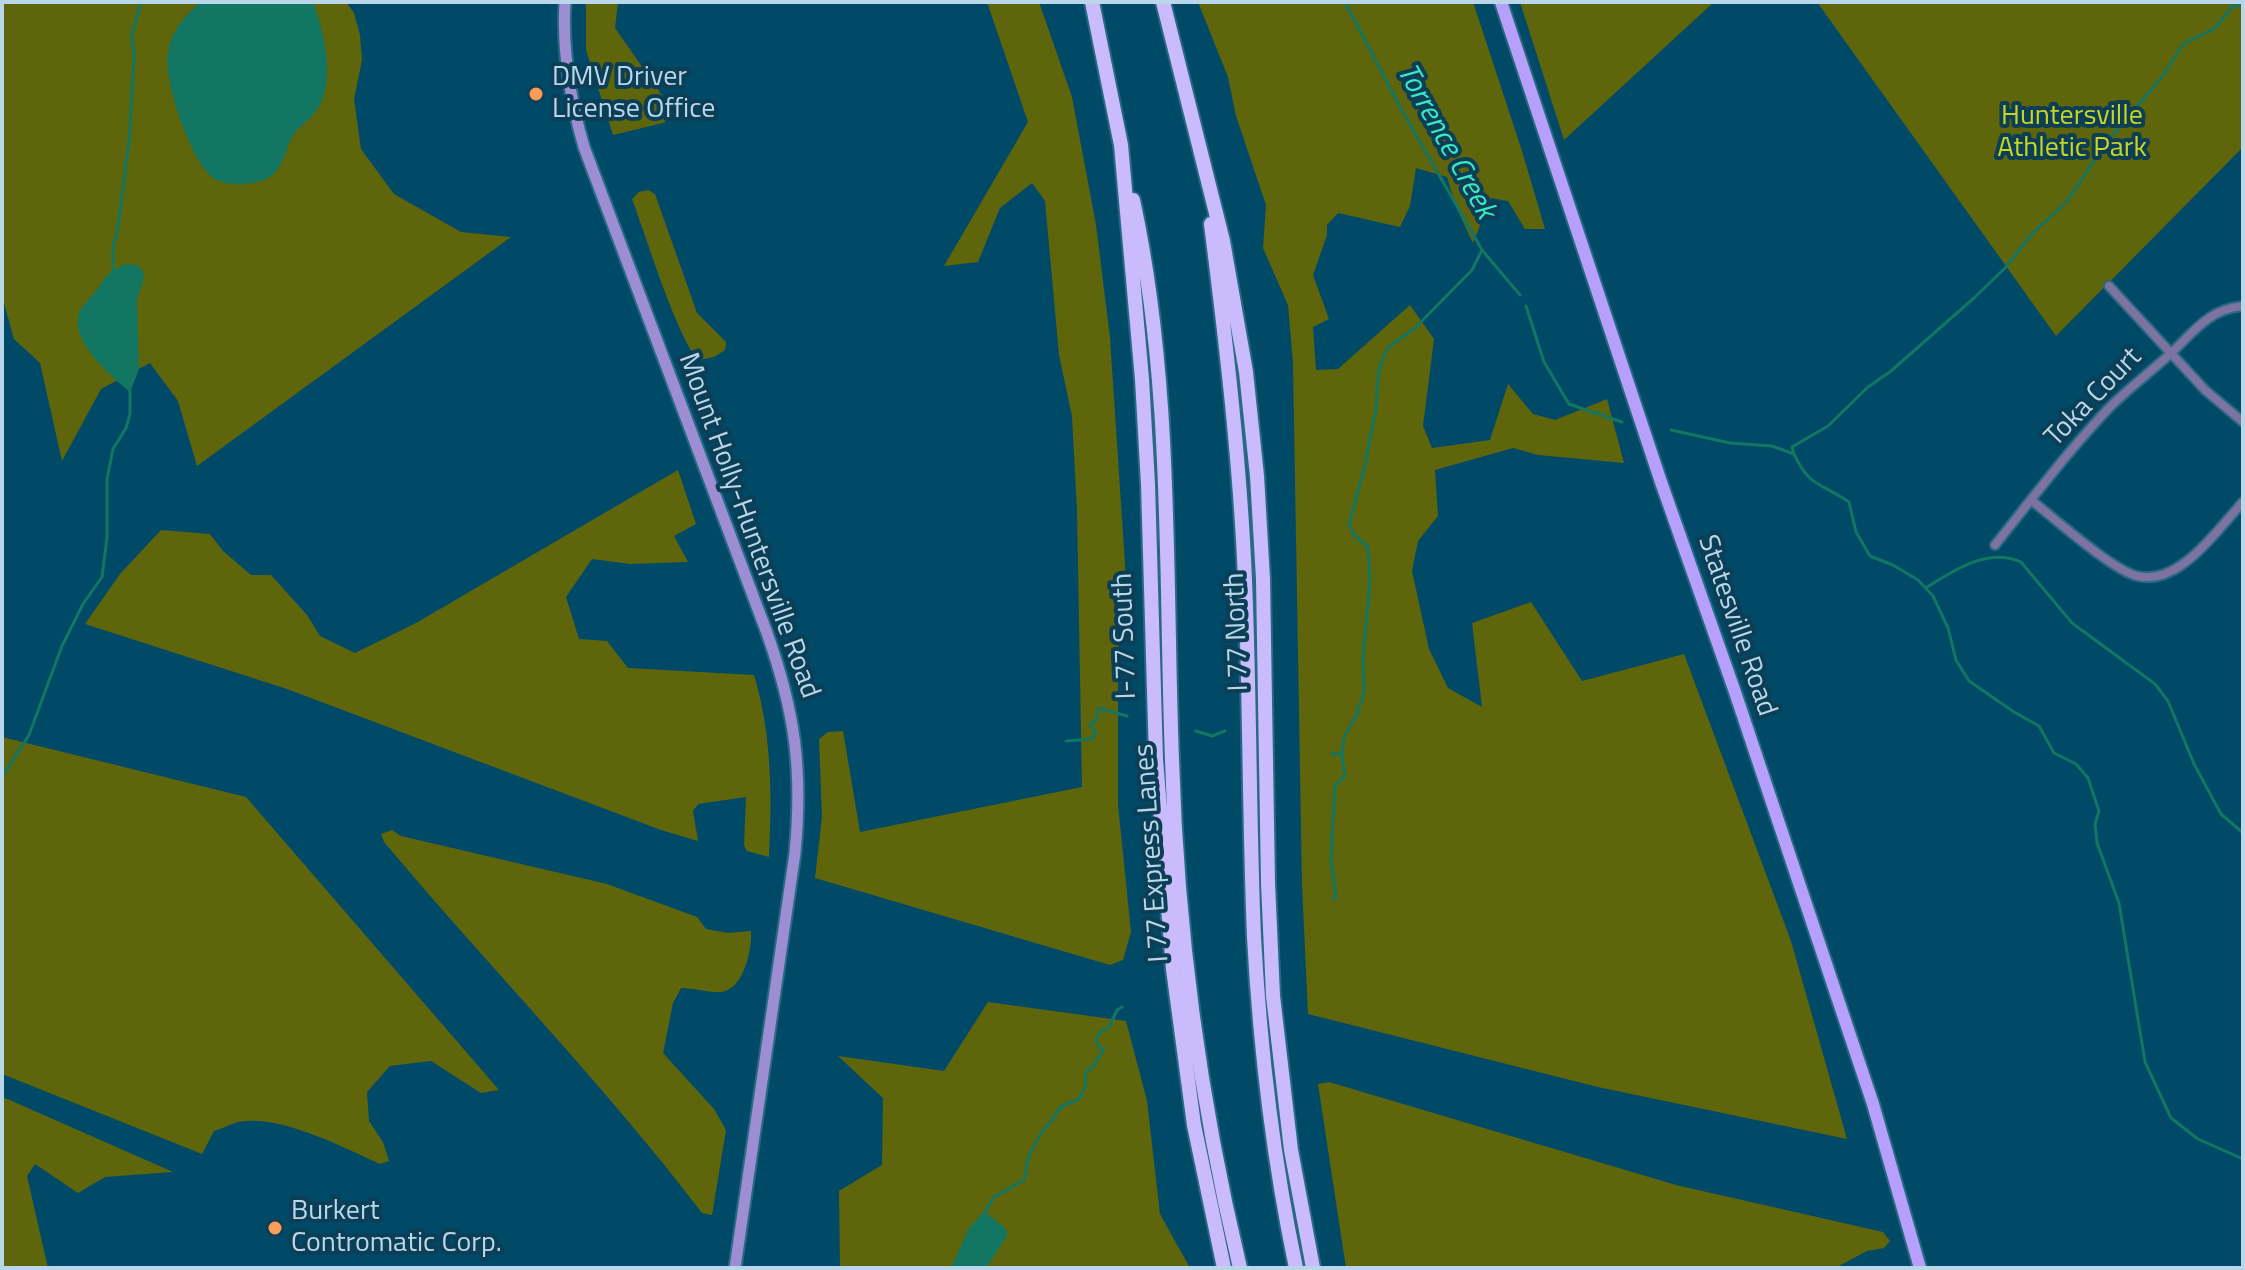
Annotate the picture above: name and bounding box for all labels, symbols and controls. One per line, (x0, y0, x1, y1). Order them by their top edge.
water label: Torrence Creek (1388, 58, 1502, 226)
place label: DMV Driver License Office (552, 61, 715, 127)
marker: DMV Driver License Office (527, 85, 545, 103)
park label: Huntersville Athletic Park (1997, 100, 2147, 166)
street label: Toka Court (2039, 342, 2149, 454)
street label: Mount Holly-Huntersville Road (670, 349, 826, 703)
street label: Statesville Road (1689, 531, 1783, 721)
street label: I-77 South (1107, 572, 1145, 700)
street label: I 77 North (1219, 572, 1257, 692)
street label: I 77 Express Lanes (1129, 743, 1177, 963)
place label: Burkert Contromatic Corp. (291, 1195, 502, 1261)
marker: Burkert Contromatic Corp. (266, 1219, 284, 1237)

